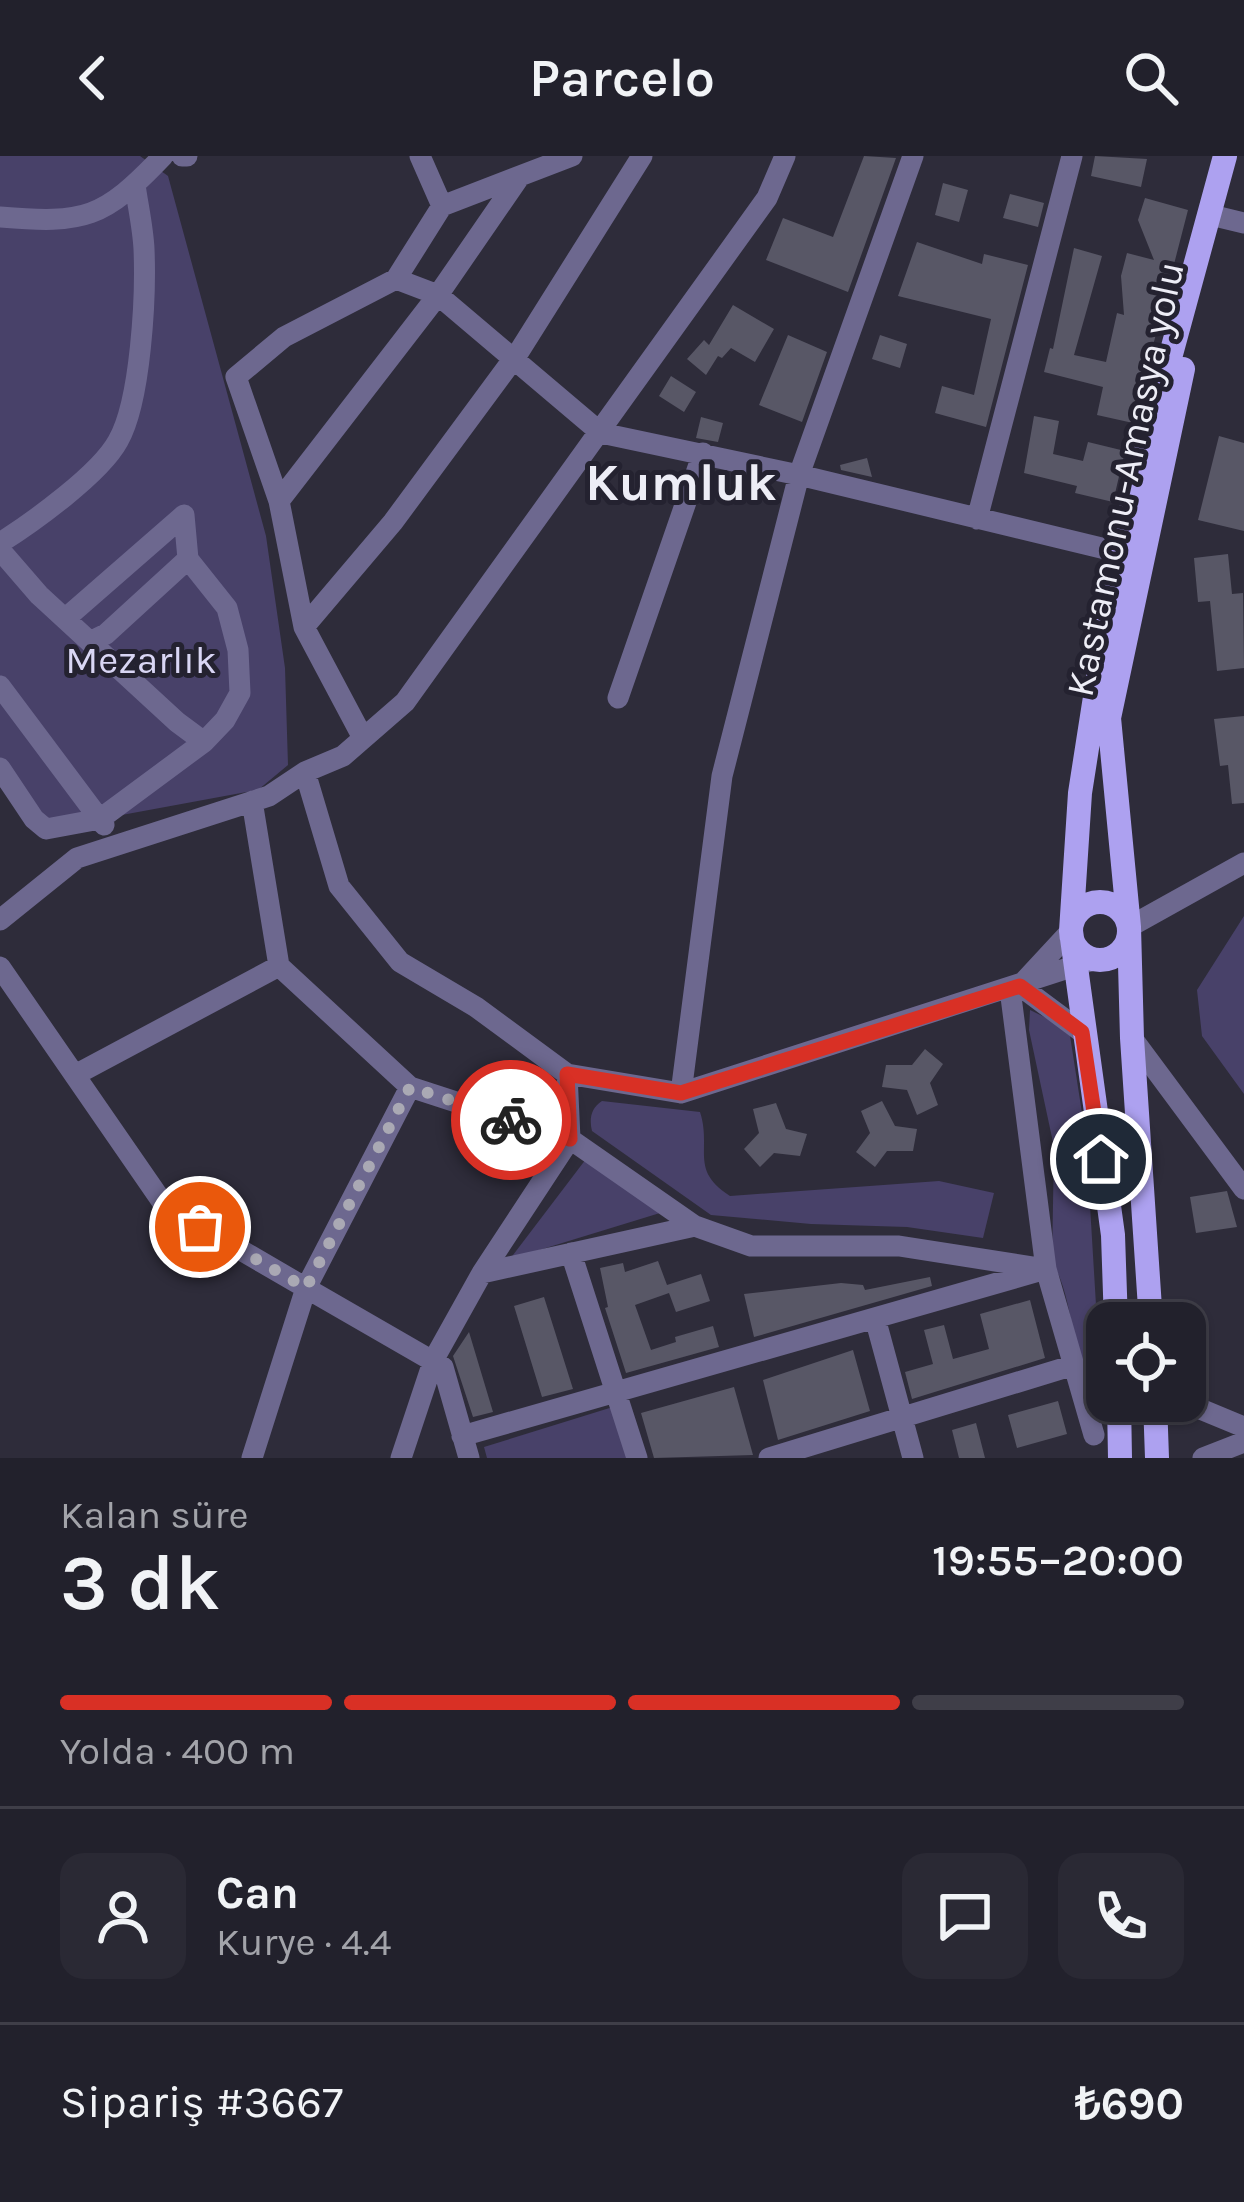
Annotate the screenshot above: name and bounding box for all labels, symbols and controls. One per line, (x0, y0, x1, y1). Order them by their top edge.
icon: back (60, 45, 126, 111)
icon: search (1118, 45, 1184, 111)
text: Parcelo (529, 46, 715, 110)
street label: Kastamonu-Amasya yolu (1056, 257, 1194, 701)
district label: Kumluk (585, 453, 777, 513)
park label: Mezarlık (65, 637, 217, 683)
courier (451, 1060, 571, 1180)
icon: bike (478, 1087, 544, 1153)
pin (1050, 1108, 1152, 1210)
icon: home (1068, 1126, 1134, 1192)
pin (149, 1176, 251, 1278)
icon: bag (167, 1194, 233, 1260)
map controls (1086, 1302, 1206, 1422)
button: locate (1086, 1302, 1206, 1422)
text: Kalan süre (60, 1492, 249, 1538)
text: 19:55–20:00 (932, 1534, 1184, 1586)
text: 3 dk (60, 1537, 220, 1629)
text: Yolda · 400 m (60, 1728, 295, 1774)
button: person (60, 1853, 186, 1979)
button: chat (902, 1853, 1028, 1979)
button: phone (1058, 1853, 1184, 1979)
text: Can (216, 1867, 299, 1919)
text: Kurye · 4.4 (216, 1919, 392, 1965)
text: Sipariş #3667 (60, 2076, 343, 2128)
text: ₺690 (1075, 2078, 1184, 2130)

